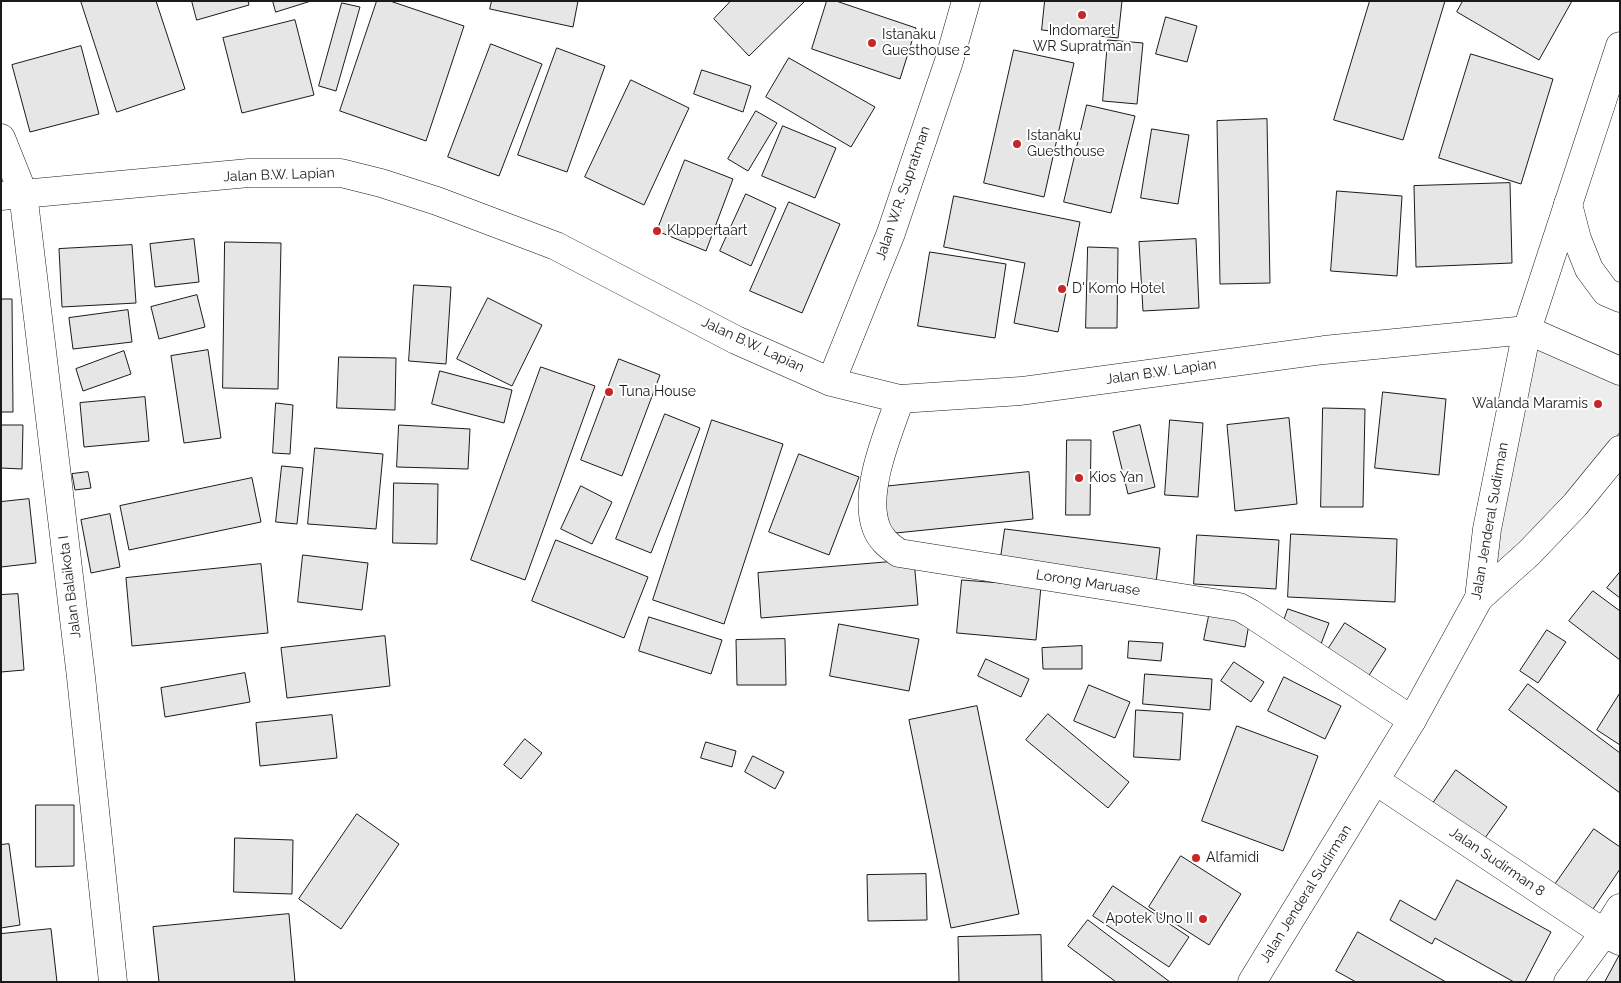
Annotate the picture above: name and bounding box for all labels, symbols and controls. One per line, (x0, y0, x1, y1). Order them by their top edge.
marker: Indomaret WR Supratman (1076, 9, 1088, 21)
place label: Indomaret WR Supratman (1033, 23, 1131, 56)
place label: Istanaku Guesthouse 2 (882, 27, 971, 59)
marker: Istanaku Guesthouse 2 (866, 37, 878, 49)
street label: Jalan W.R. Supratman (872, 124, 934, 262)
place label: Istanaku Guesthouse (1027, 128, 1105, 160)
marker: Istanaku Guesthouse (1011, 138, 1023, 150)
street label: Jalan B.W. Lapian (223, 165, 335, 185)
place label: Klappertaart (667, 223, 747, 239)
marker: Klappertaart (651, 225, 663, 237)
place label: D' Komo Hotel (1072, 281, 1165, 297)
marker: D' Komo Hotel (1056, 283, 1068, 295)
street label: Jalan B.W. Lapian (699, 314, 807, 376)
street label: Jalan B.W. Lapian (1105, 356, 1217, 388)
place label: Tuna House (619, 384, 696, 400)
marker: Tuna House (603, 386, 615, 398)
place label: Walanda Maramis (1472, 396, 1588, 412)
marker: Walanda Maramis (1592, 398, 1604, 410)
street label: Jalan Jenderal Sudirman (1468, 441, 1512, 601)
place label: Kios Yan (1089, 470, 1143, 486)
marker: Kios Yan (1073, 472, 1085, 484)
street label: Jalan Balaikota I (55, 535, 85, 639)
street label: Lorong Maruase (1035, 566, 1141, 600)
street label: Jalan Jenderal Sudirman (1257, 822, 1355, 966)
street label: Jalan Sudirman 8 (1446, 824, 1548, 900)
place label: Alfamidi (1206, 850, 1259, 866)
marker: Alfamidi (1190, 852, 1202, 864)
place label: Apotek Uno II (1105, 911, 1193, 927)
marker: Apotek Uno II (1197, 913, 1209, 925)

